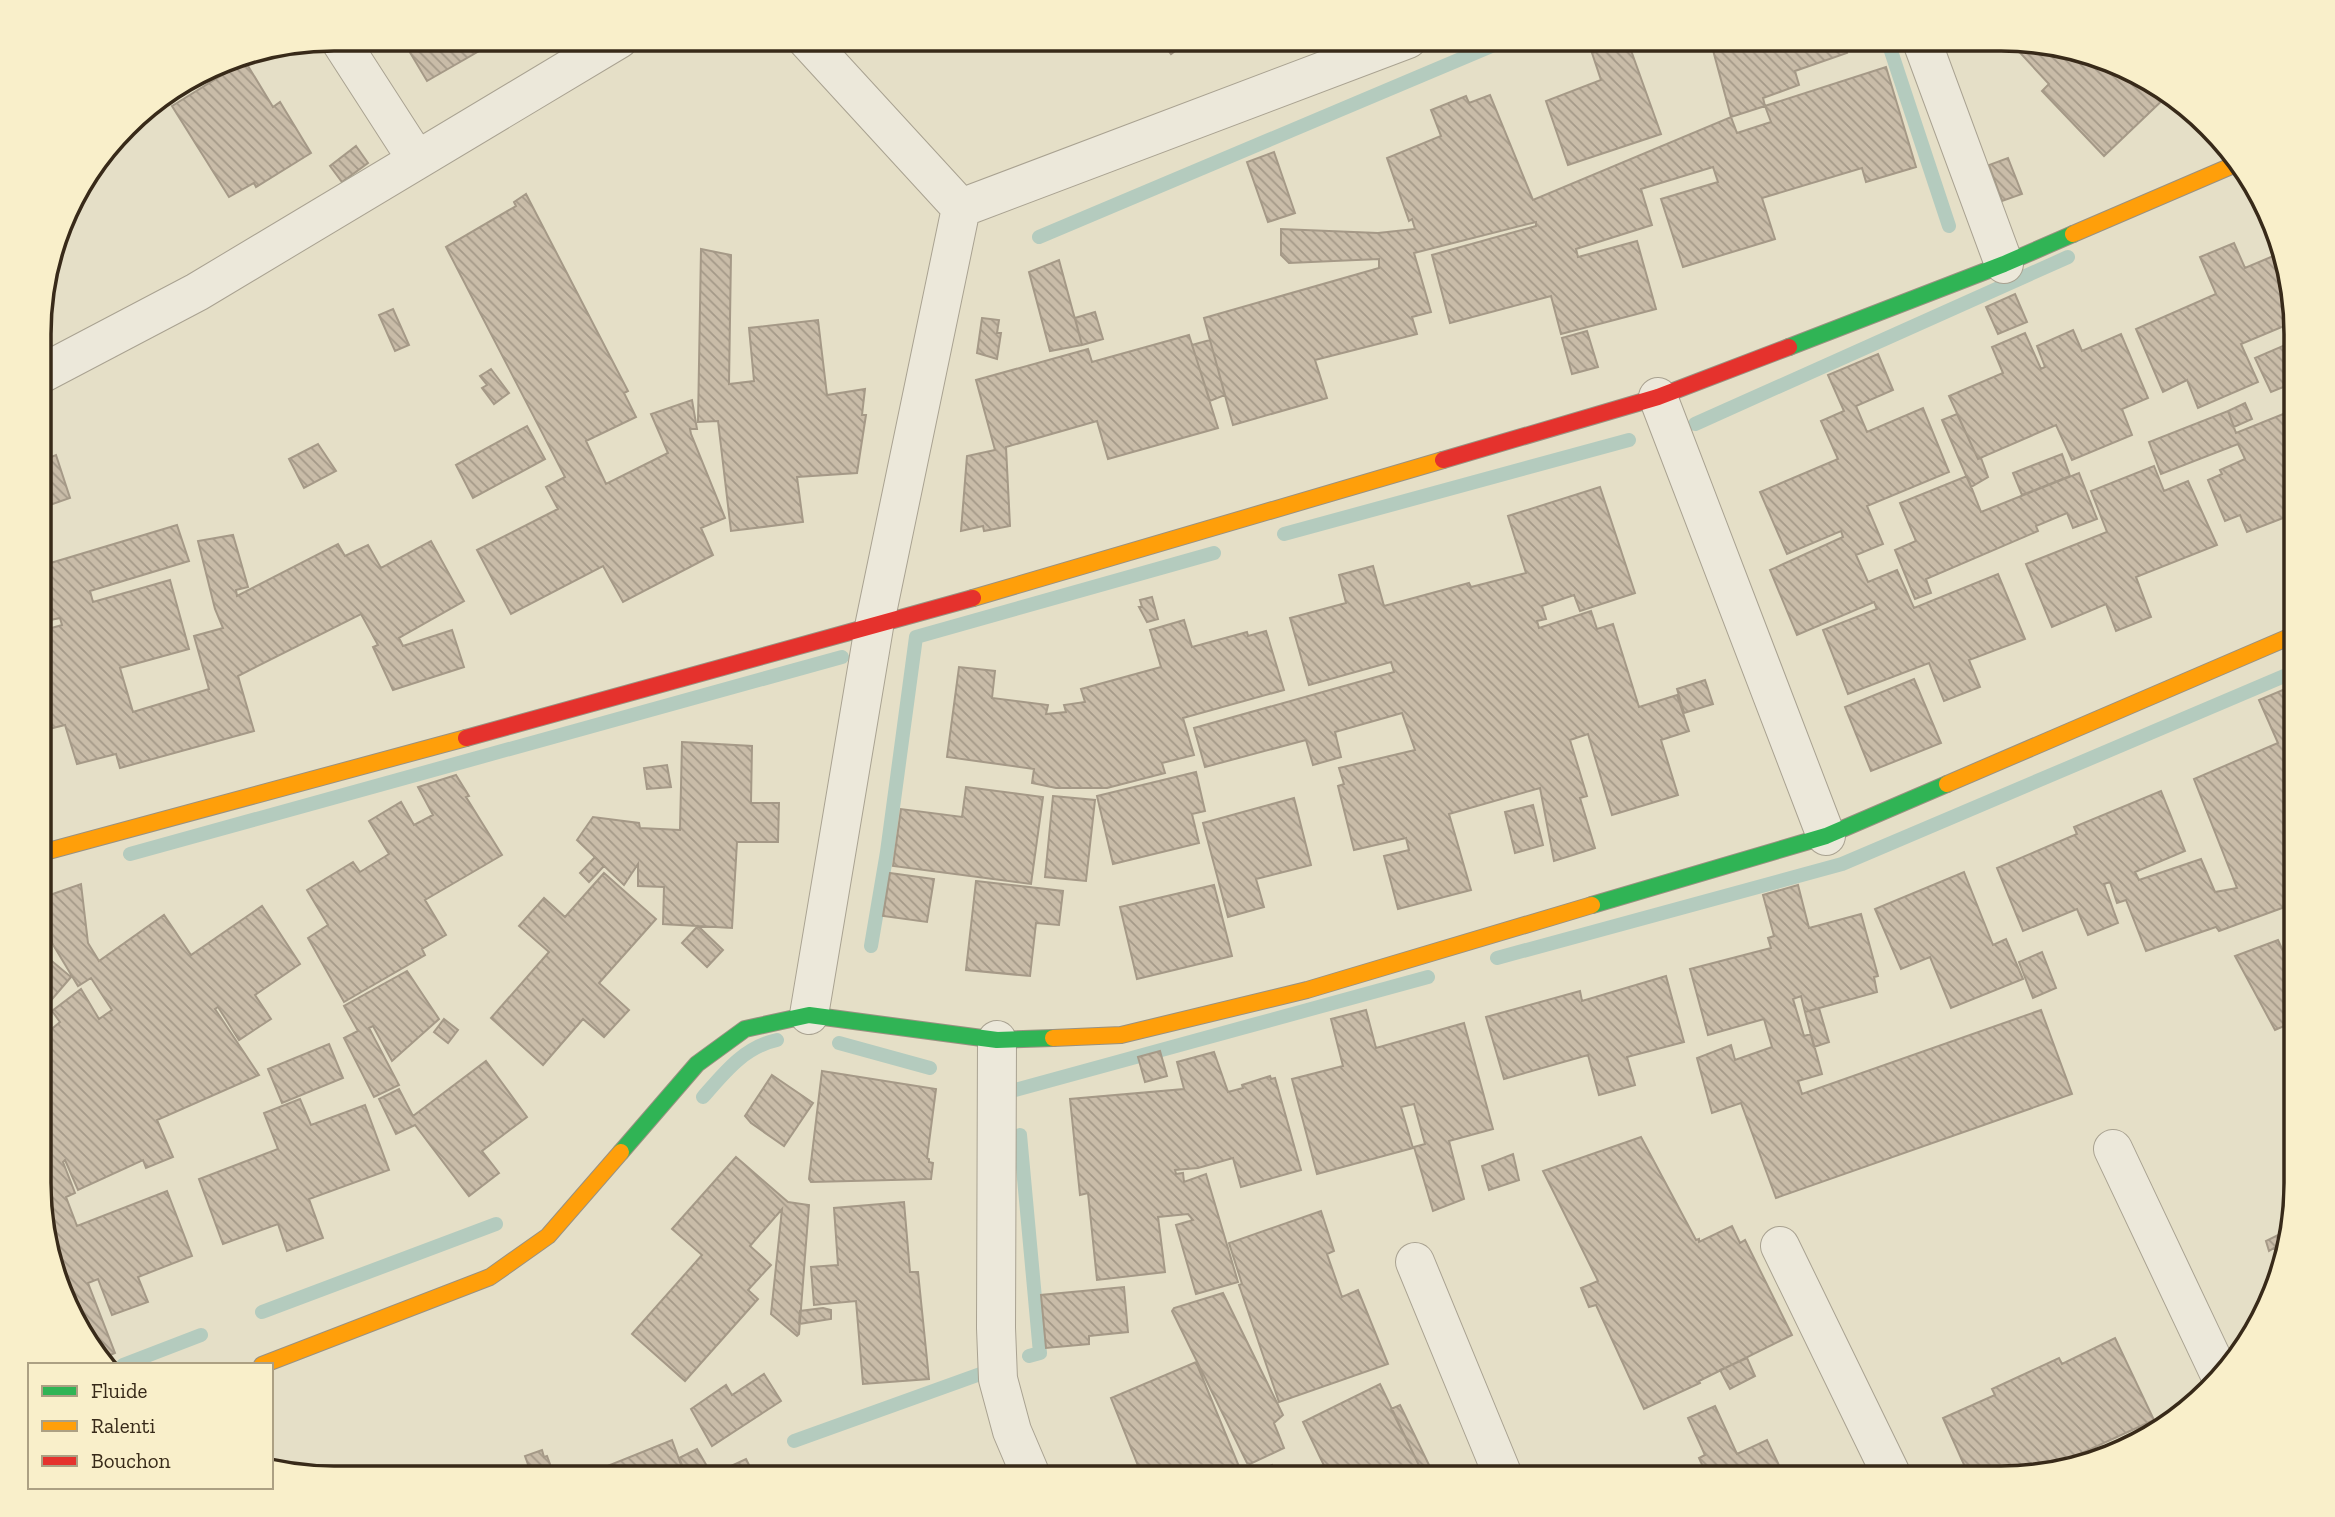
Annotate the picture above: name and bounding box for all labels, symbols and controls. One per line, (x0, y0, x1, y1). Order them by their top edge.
legend (28, 1363, 273, 1489)
text: Fluide (91, 1378, 147, 1403)
text: Ralenti (91, 1413, 155, 1438)
text: Bouchon (91, 1448, 171, 1473)

